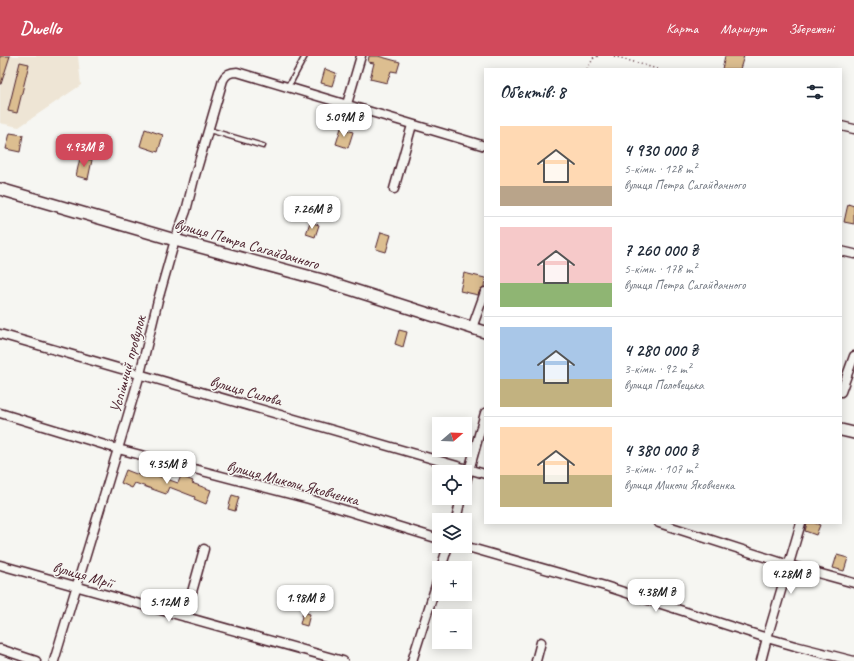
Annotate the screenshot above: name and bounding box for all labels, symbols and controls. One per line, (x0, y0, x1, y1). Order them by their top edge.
text: Dwello (20, 16, 61, 40)
text: Карта (666, 20, 698, 37)
text: Маршрут (720, 20, 766, 37)
text: Збережені (788, 20, 834, 37)
icon: filters (804, 81, 826, 103)
text: Об’єктів: 8 (500, 82, 566, 103)
pin: 5.09M ₴ (307, 104, 381, 138)
text: 5.09M ₴ (325, 109, 363, 125)
pin: 4.93M ₴ (47, 134, 121, 168)
text: 4.93M ₴ (65, 139, 103, 155)
text: 4 930 000 ₴ (624, 140, 698, 161)
icon: home (532, 142, 580, 190)
text: 5-кімн. · 128 m² (624, 161, 697, 177)
text: вулиця Петра Сагайдачного (624, 177, 746, 193)
pin: 7.26M ₴ (275, 196, 349, 230)
text: 7.26M ₴ (293, 201, 331, 217)
street label: вулиця Петра Сагайдачного (172, 214, 323, 275)
text: 7 260 000 ₴ (624, 240, 698, 261)
icon: home (532, 243, 580, 291)
text: 5-кімн. · 178 m² (624, 261, 697, 277)
text: вулиця Петра Сагайдачного (624, 277, 746, 293)
street label: Успішний провулок (105, 312, 151, 415)
text: 4 280 000 ₴ (624, 340, 698, 361)
icon: home (532, 343, 580, 391)
text: 3-кімн. · 92 m² (624, 361, 691, 377)
street label: вулиця Силова (208, 371, 285, 411)
text: вулиця Половецька (624, 377, 704, 393)
north arrow (432, 417, 472, 457)
map controls (432, 417, 472, 649)
text: 4 380 000 ₴ (624, 440, 698, 461)
icon: home (532, 443, 580, 491)
pin: 4.35M ₴ (130, 451, 204, 485)
text: 4.35M ₴ (148, 456, 186, 472)
street label: вулиця Миколи Яковченка (225, 456, 362, 511)
text: 3-кімн. · 107 m² (624, 461, 697, 477)
button: locate (432, 465, 472, 505)
text: вулиця Миколи Яковченка (624, 477, 734, 493)
button: layers (432, 513, 472, 553)
street label: вулиця Мрії (50, 557, 118, 594)
button: + (432, 561, 472, 601)
pin: 4.28M ₴ (754, 561, 828, 595)
text: 4.28M ₴ (772, 566, 810, 582)
pin: 4.38M ₴ (619, 579, 693, 613)
text: 4.38M ₴ (637, 584, 675, 600)
pin: 1.98M ₴ (268, 585, 342, 619)
pin: 5.12M ₴ (132, 589, 206, 623)
text: 1.98M ₴ (286, 590, 324, 606)
text: 5.12M ₴ (150, 594, 188, 610)
button: − (432, 609, 472, 649)

